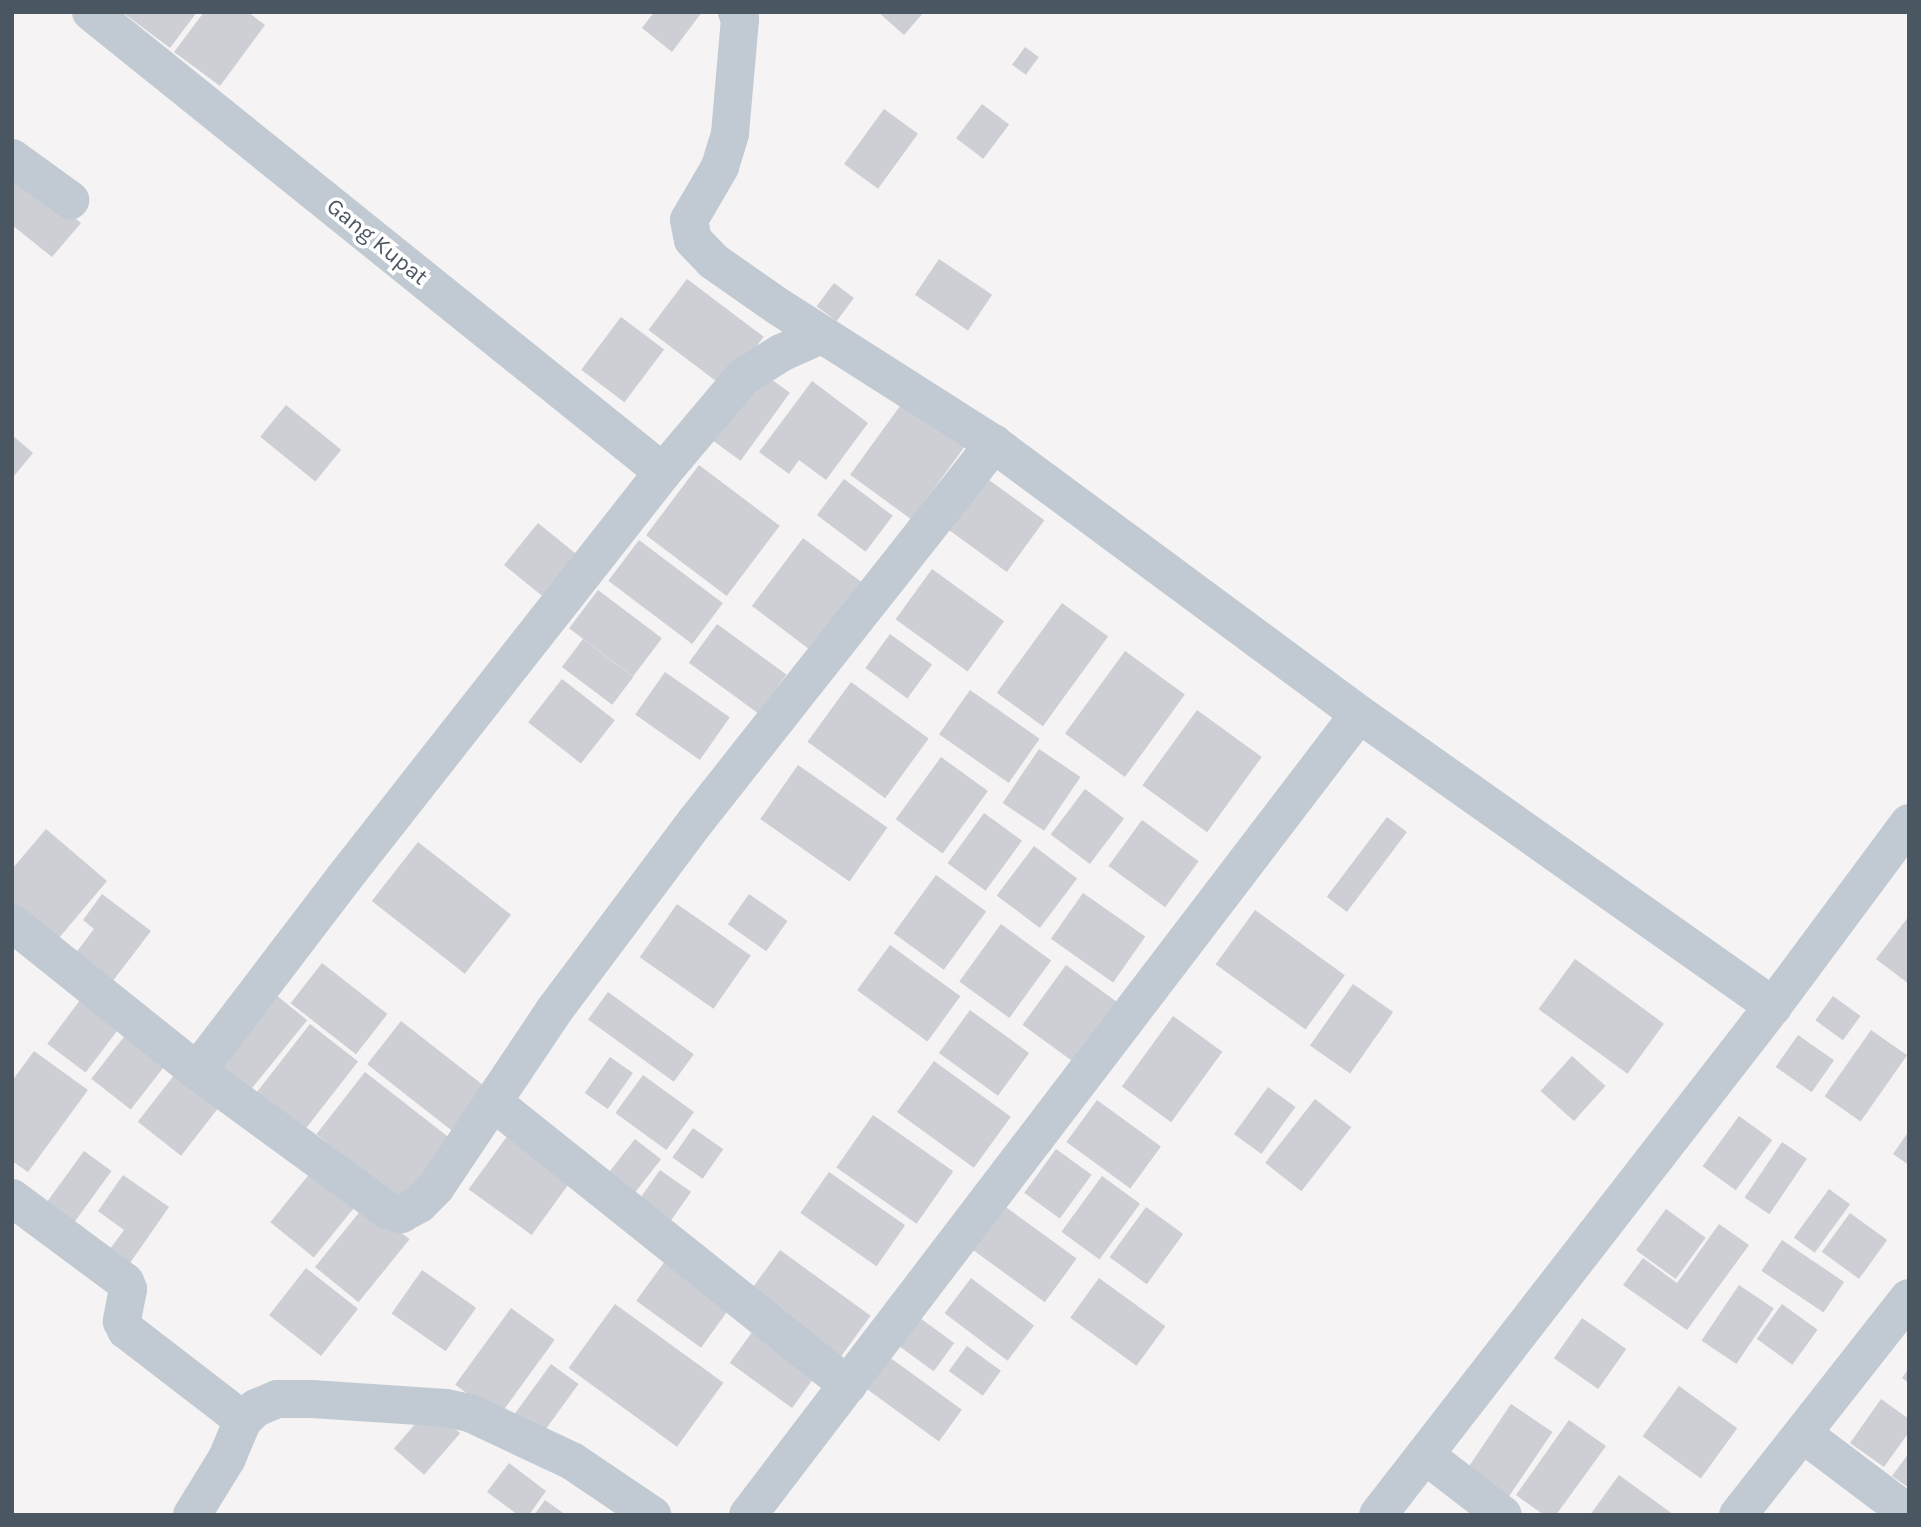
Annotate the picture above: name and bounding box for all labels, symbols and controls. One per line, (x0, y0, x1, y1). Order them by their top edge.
street label: Gang Kupat (321, 193, 433, 291)

